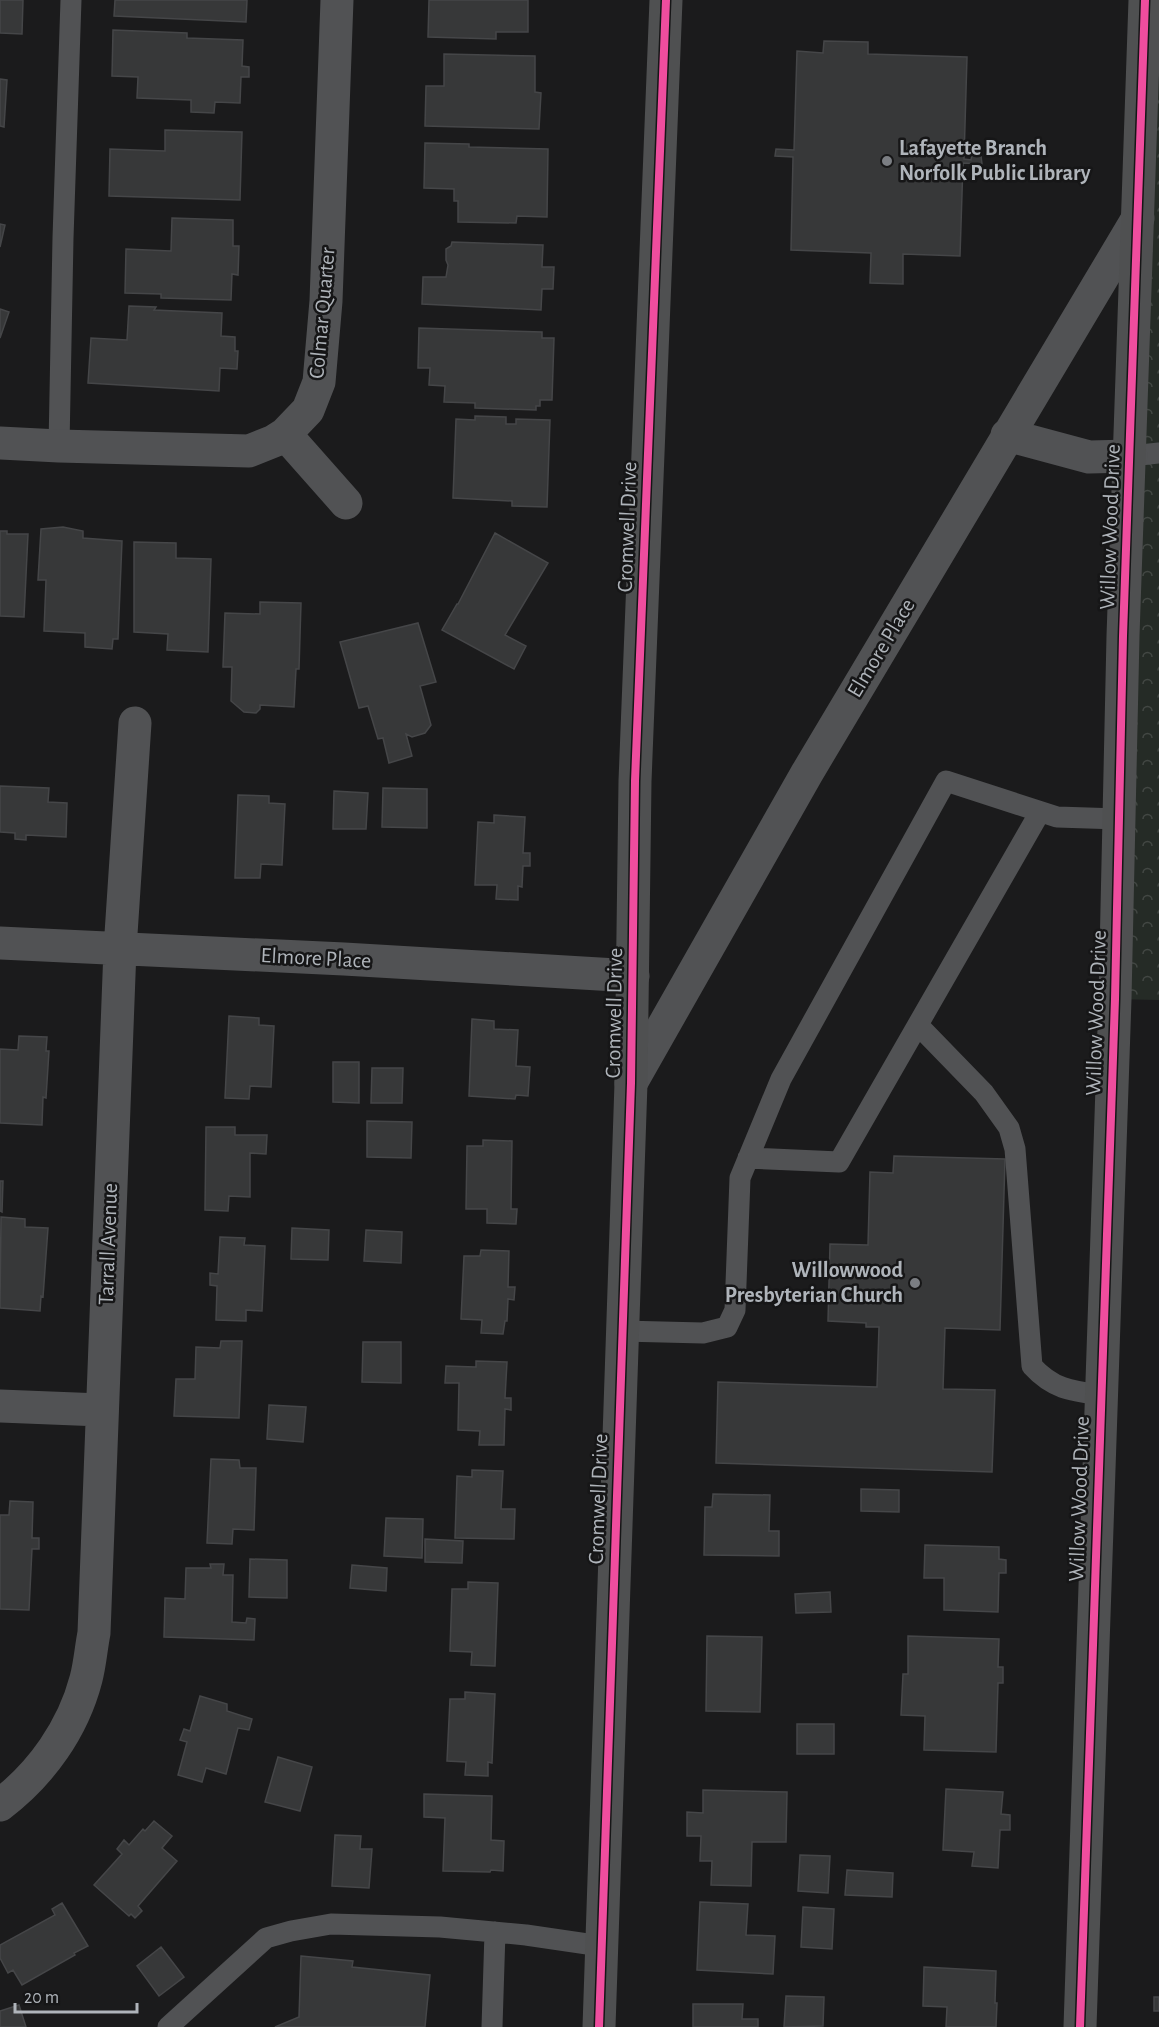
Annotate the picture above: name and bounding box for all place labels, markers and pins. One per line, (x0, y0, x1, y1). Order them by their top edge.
place label: Lafayette Branch Norfolk Public Library (899, 137, 1091, 185)
marker: Lafayette Branch Norfolk Public Library (880, 154, 894, 168)
place label: Willowwood Presbyterian Church (725, 1259, 903, 1307)
marker: Willowwood Presbyterian Church (908, 1276, 922, 1290)

